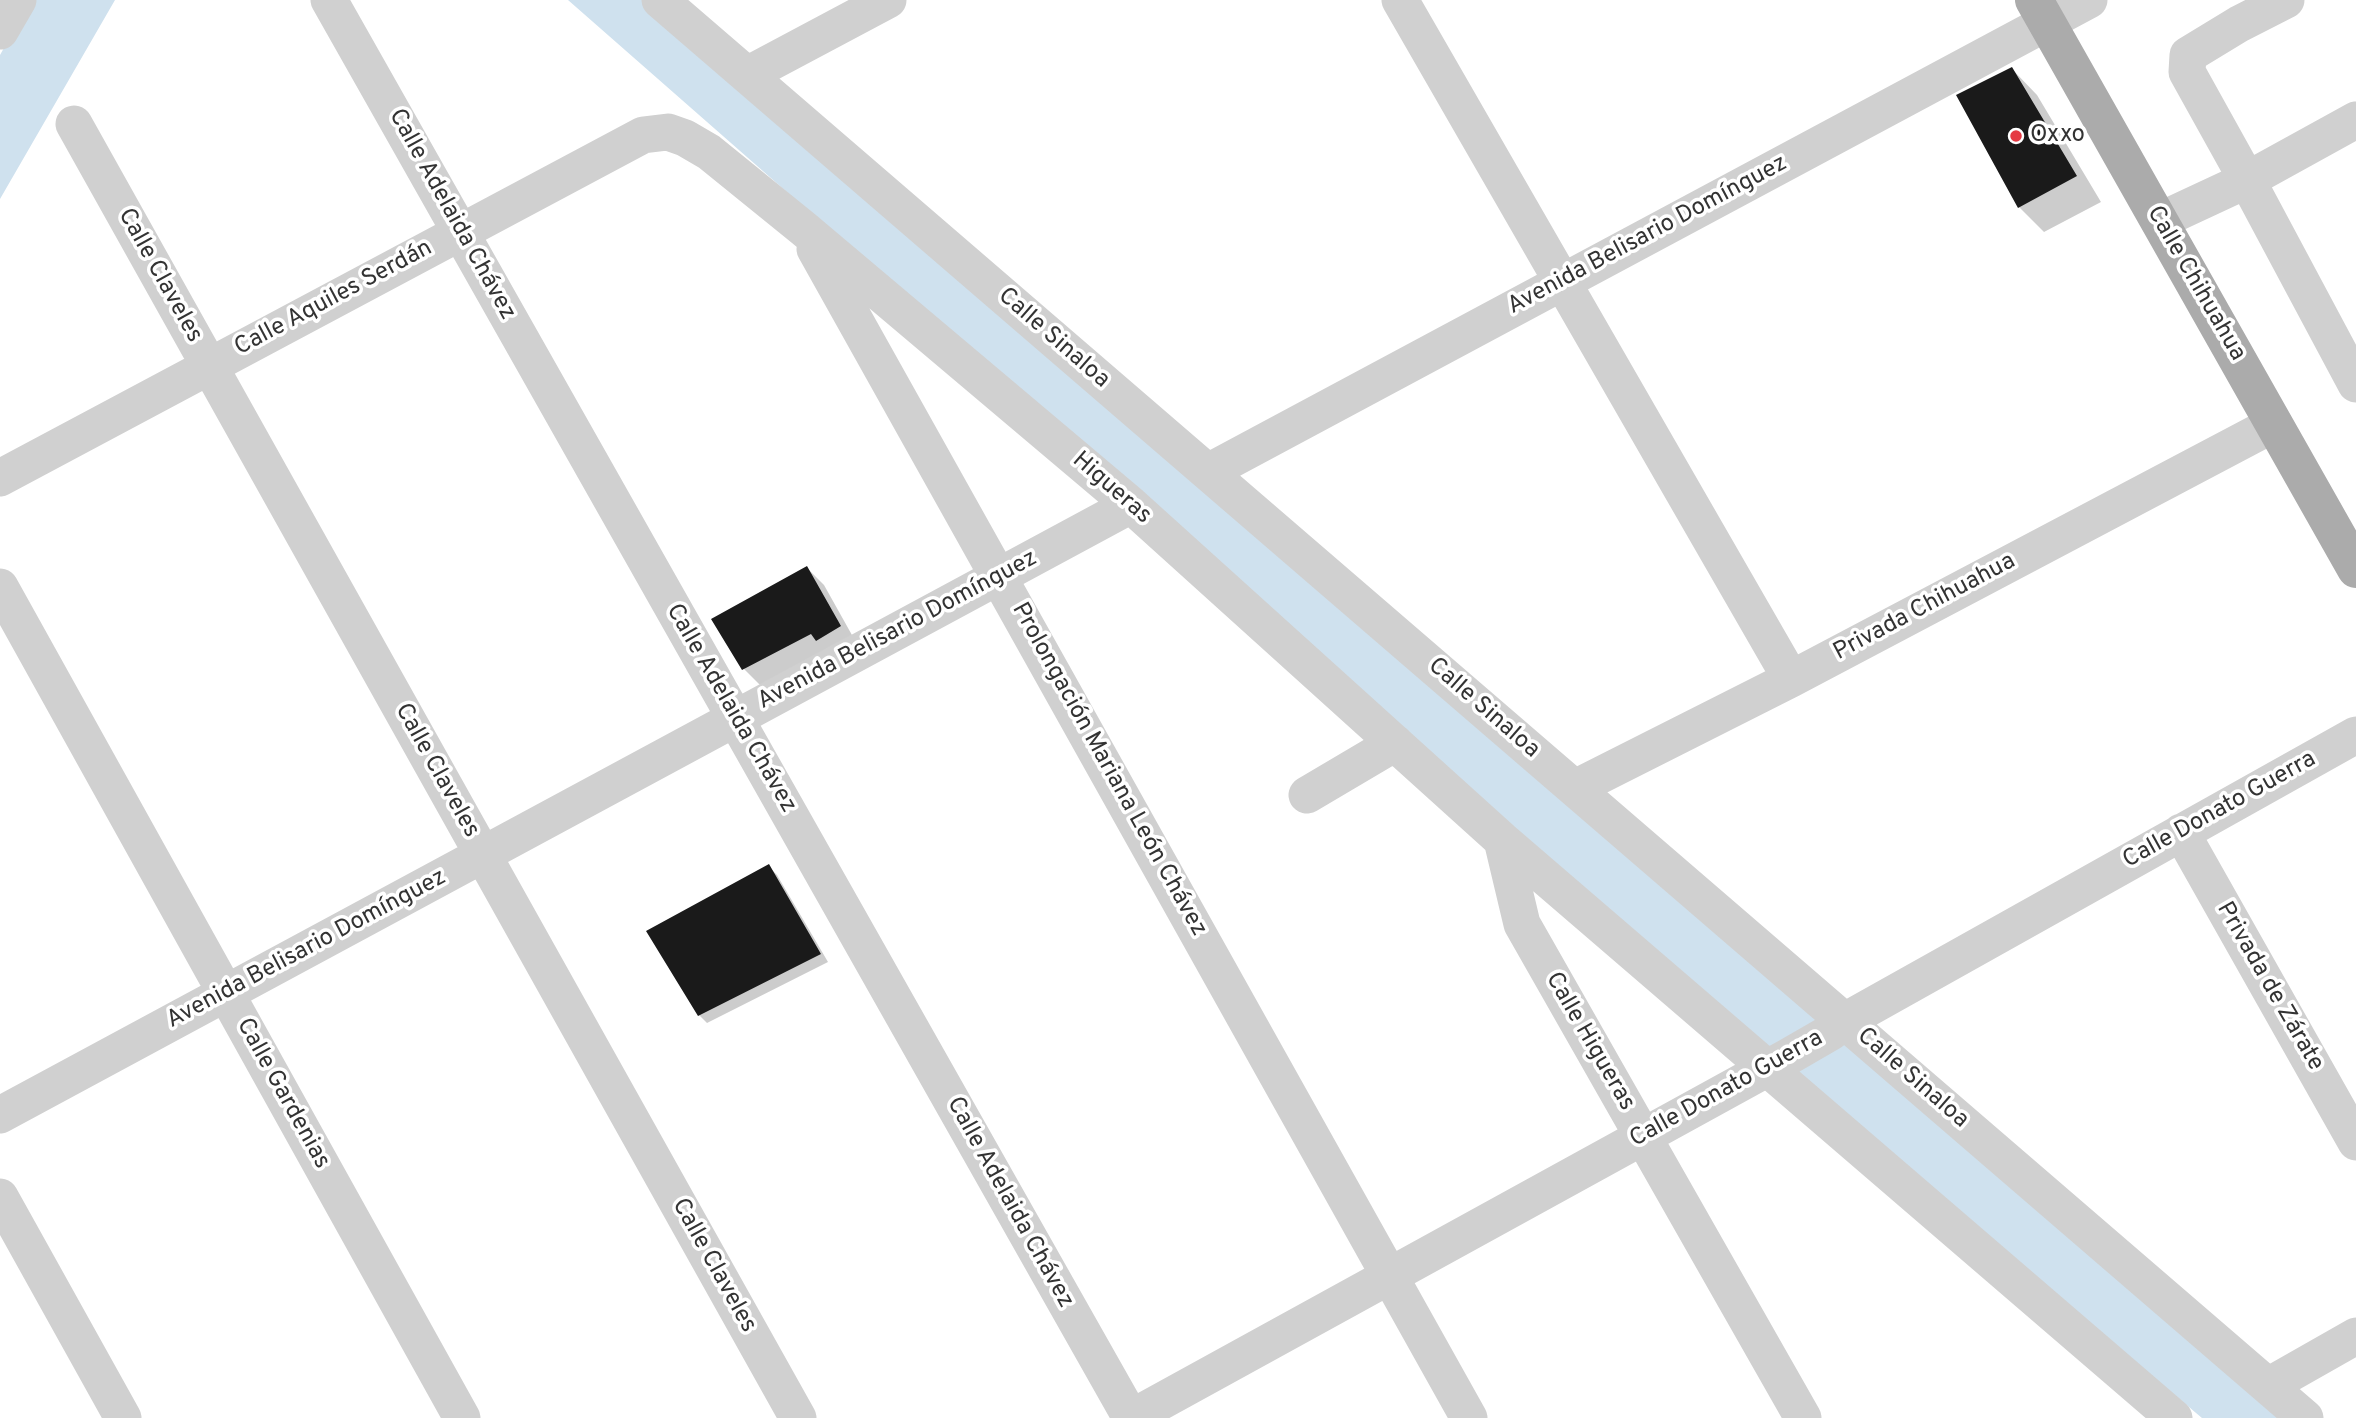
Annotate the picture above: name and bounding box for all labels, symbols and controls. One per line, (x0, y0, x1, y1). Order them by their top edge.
street label: Calle Adelaida Chávez (381, 105, 521, 325)
place label: Oxxo (2030, 122, 2085, 150)
marker: Oxxo (2008, 128, 2024, 144)
street label: Avenida Belisario Domínguez (1503, 150, 1793, 322)
street label: Calle Chihuahua (2139, 201, 2251, 367)
street label: Calle Claveles (110, 204, 208, 348)
street label: Calle Aquiles Serdán (230, 235, 438, 363)
street label: Calle Sinaloa (991, 283, 1115, 395)
street label: Higueras (1065, 447, 1157, 531)
street label: Avenida Belisario Domínguez (753, 545, 1043, 717)
street label: Privada Chihuahua (1829, 548, 2021, 668)
street label: Prolongación Mariana León Chávez (1004, 598, 1212, 942)
street label: Calle Adelaida Chávez (658, 599, 802, 819)
street label: Calle Sinaloa (1421, 653, 1545, 765)
street label: Calle Claveles (387, 699, 485, 843)
street label: Calle Donato Guerra (2118, 746, 2322, 876)
street label: Avenida Belisario Domínguez (162, 864, 452, 1036)
street label: Privada de Zárate (2209, 897, 2329, 1077)
street label: Calle Higueras (1538, 968, 1640, 1116)
street label: Calle Gardenias (229, 1014, 335, 1174)
street label: Calle Sinaloa (1850, 1023, 1974, 1135)
street label: Calle Donato Guerra (1625, 1025, 1829, 1155)
street label: Calle Adelaida Chávez (939, 1093, 1079, 1313)
street label: Calle Claveles (664, 1194, 762, 1338)

